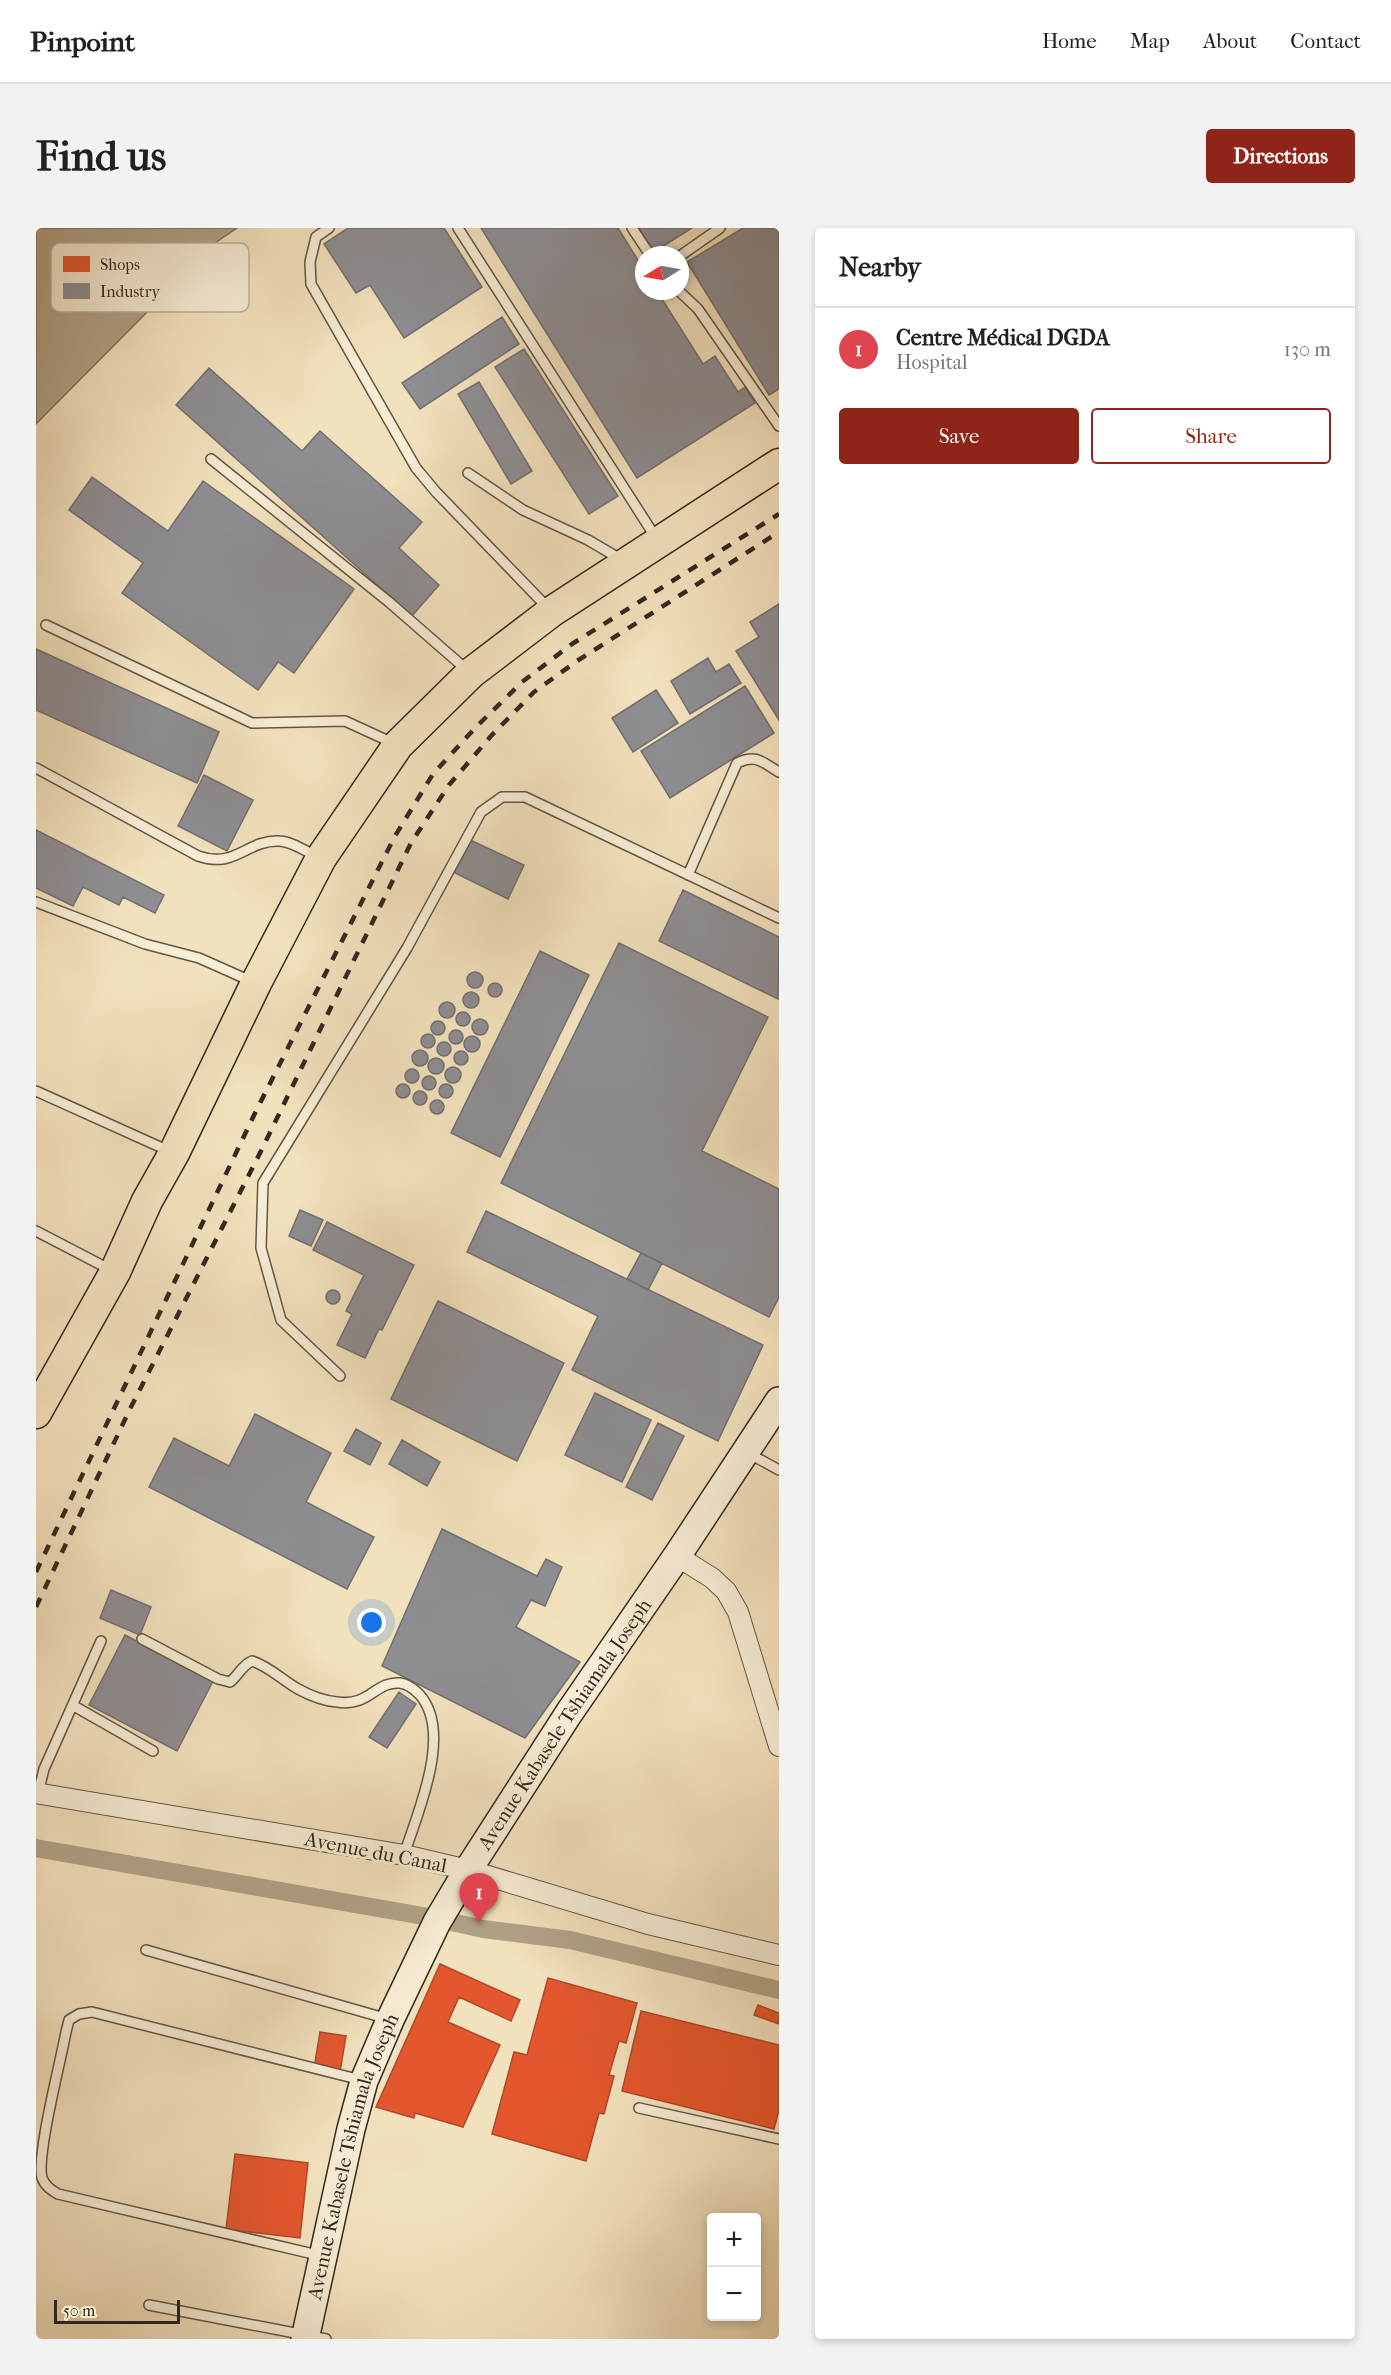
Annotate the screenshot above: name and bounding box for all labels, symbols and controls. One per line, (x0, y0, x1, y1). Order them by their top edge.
text: Pinpoint (30, 25, 135, 58)
text: Home (1042, 29, 1097, 53)
text: Map (1130, 29, 1170, 53)
text: About (1203, 29, 1257, 53)
text: Contact (1290, 29, 1361, 53)
button: Directions (1206, 129, 1355, 183)
text: Find us (36, 132, 166, 181)
legend (51, 243, 249, 312)
north arrow (635, 246, 689, 300)
text: Nearby (839, 252, 921, 283)
text: Shops (100, 255, 140, 274)
text: Industry (100, 282, 161, 301)
text: Centre Médical DGDA (896, 325, 1110, 351)
text: 1 (855, 338, 862, 361)
text: 130 m (1284, 338, 1331, 361)
text: Hospital (896, 351, 968, 374)
button: Save (839, 408, 1079, 464)
button: Share (1091, 408, 1331, 464)
street label: Avenue Kabasele Tshiamala Joseph (473, 1594, 657, 1855)
your location (357, 1608, 386, 1637)
street label: Avenue du Canal (302, 1827, 449, 1878)
pin: 1 (460, 1874, 498, 1923)
street label: Avenue Kabasele Tshiamala Joseph (303, 2009, 404, 2303)
map controls (707, 2213, 761, 2321)
button: + (707, 2213, 761, 2267)
button: − (707, 2267, 761, 2321)
scale bar (54, 2297, 180, 2324)
text: 50 m (63, 2301, 95, 2320)

